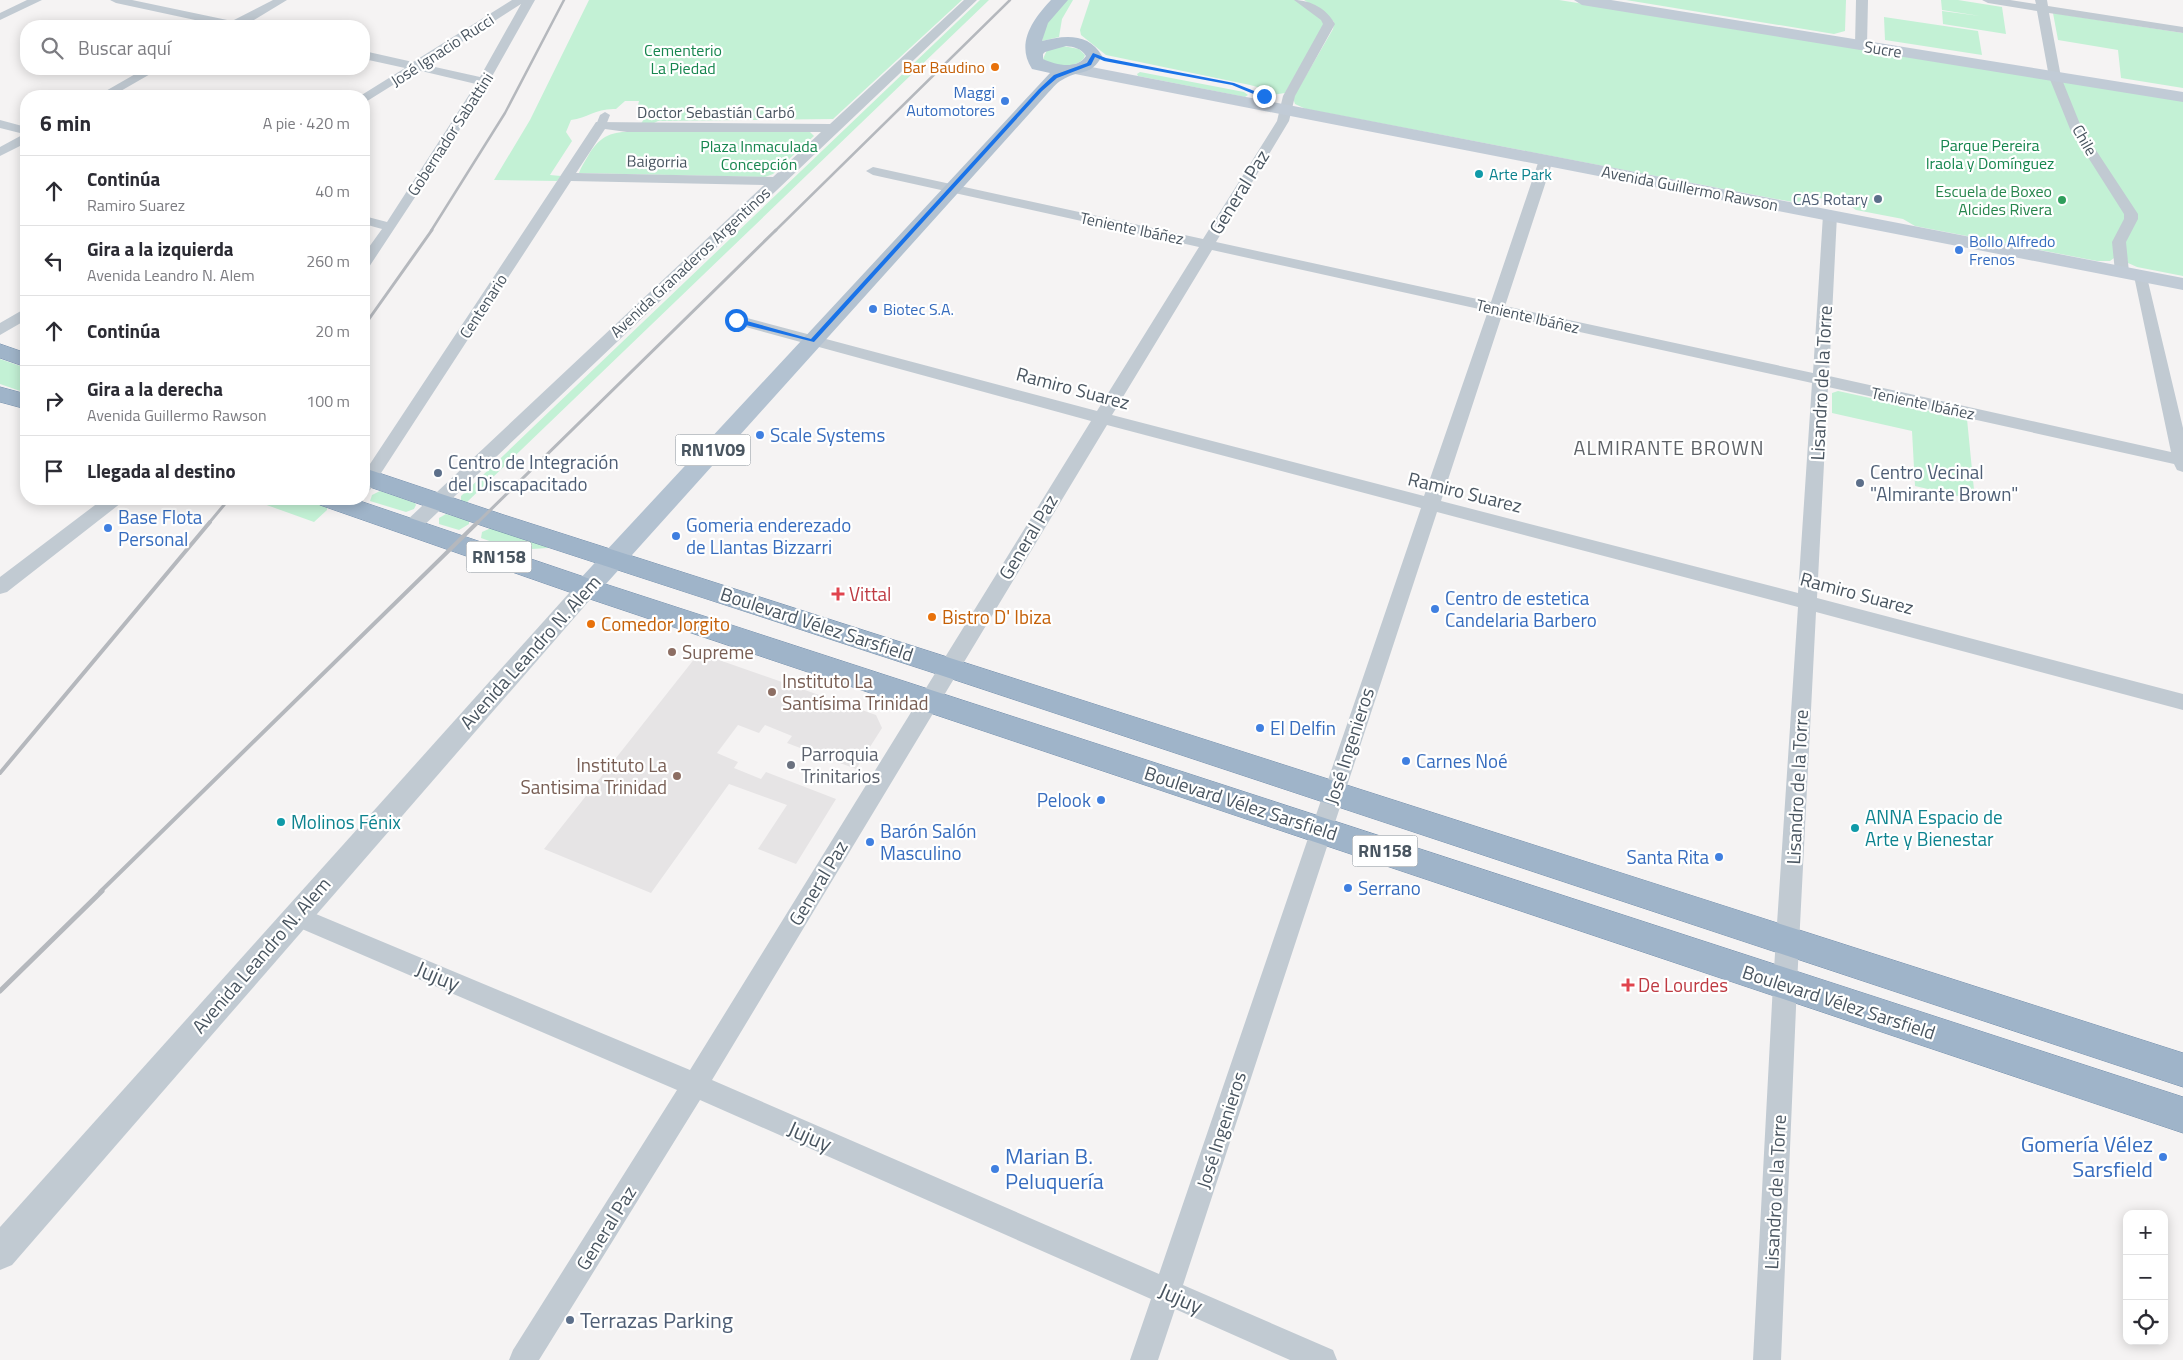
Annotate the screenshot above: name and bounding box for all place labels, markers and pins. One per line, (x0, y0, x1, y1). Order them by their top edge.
place label: Bar Baudino (903, 55, 985, 79)
marker: Bar Baudino (989, 61, 1001, 73)
place label: Maggi Automotores (906, 80, 995, 122)
marker: Maggi Automotores (999, 95, 1011, 107)
place label: Arte Park (1489, 162, 1552, 186)
marker: Arte Park (1473, 168, 1485, 180)
place label: Escuela de Boxeo Alcides Rivera (1935, 179, 2052, 221)
place label: CAS Rotary (1793, 187, 1868, 211)
marker: CAS Rotary (1872, 193, 1884, 205)
marker: Escuela de Boxeo Alcides Rivera (2056, 194, 2068, 206)
place label: Bollo Alfredo Frenos (1969, 229, 2056, 271)
marker: Bollo Alfredo Frenos (1953, 244, 1965, 256)
place label: Biotec S.A. (883, 297, 954, 321)
marker: Biotec S.A. (867, 303, 879, 315)
place label: Scale Systems (770, 420, 885, 449)
marker: Scale Systems (754, 429, 766, 441)
place label: Centro de Integración del Discapacitado (448, 447, 619, 498)
place label: Centro Vecinal "Almirante Brown" (1870, 457, 2018, 508)
marker: Centro de Integración del Discapacitado (432, 467, 444, 479)
marker: Centro Vecinal "Almirante Brown" (1854, 477, 1866, 489)
place label: Base Flota Personal (118, 502, 203, 553)
place label: Gomeria enderezado de Llantas Bizzarri (686, 510, 851, 561)
marker: Base Flota Personal (102, 522, 114, 534)
marker: Gomeria enderezado de Llantas Bizzarri (670, 530, 682, 542)
place label: Vittal (849, 579, 891, 608)
place label: Centro de estetica Candelaria Barbero (1445, 583, 1597, 634)
marker: Vittal (831, 587, 845, 601)
place label: Bistro D' Ibiza (942, 602, 1052, 631)
marker: Centro de estetica Candelaria Barbero (1429, 603, 1441, 615)
place label: Comedor Jorgito (601, 609, 730, 638)
marker: Bistro D' Ibiza (926, 611, 938, 623)
marker: Comedor Jorgito (585, 618, 597, 630)
place label: Supreme (682, 637, 754, 666)
marker: Supreme (666, 646, 678, 658)
place label: Instituto La Santísima Trinidad (782, 666, 928, 717)
marker: Instituto La Santísima Trinidad (766, 686, 778, 698)
place label: El Delfin (1270, 713, 1336, 742)
marker: El Delfin (1254, 722, 1266, 734)
place label: Parroquia Trinitarios (801, 739, 880, 790)
place label: Carnes Noé (1416, 746, 1508, 775)
place label: Instituto La Santisima Trinidad (521, 750, 667, 801)
marker: Carnes Noé (1400, 755, 1412, 767)
marker: Parroquia Trinitarios (785, 759, 797, 771)
marker: Instituto La Santisima Trinidad (671, 770, 683, 782)
place label: Pelook (1037, 785, 1091, 814)
marker: Pelook (1095, 794, 1107, 806)
place label: ANNA Espacio de Arte y Bienestar (1865, 802, 2003, 853)
place label: Molinos Fénix (291, 807, 401, 836)
marker: Molinos Fénix (275, 816, 287, 828)
place label: Barón Salón Masculino (880, 816, 976, 867)
marker: ANNA Espacio de Arte y Bienestar (1849, 822, 1861, 834)
marker: Barón Salón Masculino (864, 836, 876, 848)
place label: Santa Rita (1627, 842, 1709, 871)
marker: Santa Rita (1713, 851, 1725, 863)
place label: Serrano (1358, 873, 1421, 902)
marker: Serrano (1342, 882, 1354, 894)
place label: De Lourdes (1638, 970, 1728, 999)
marker: De Lourdes (1622, 979, 1634, 991)
place label: Gomería Vélez Sarsfield (2021, 1127, 2153, 1186)
place label: Marian B. Peluquería (1005, 1139, 1104, 1198)
marker: Gomería Vélez Sarsfield (2157, 1151, 2169, 1163)
marker: Marian B. Peluquería (989, 1163, 1001, 1175)
place label: Terrazas Parking (580, 1303, 733, 1337)
marker: Terrazas Parking (564, 1314, 576, 1326)

